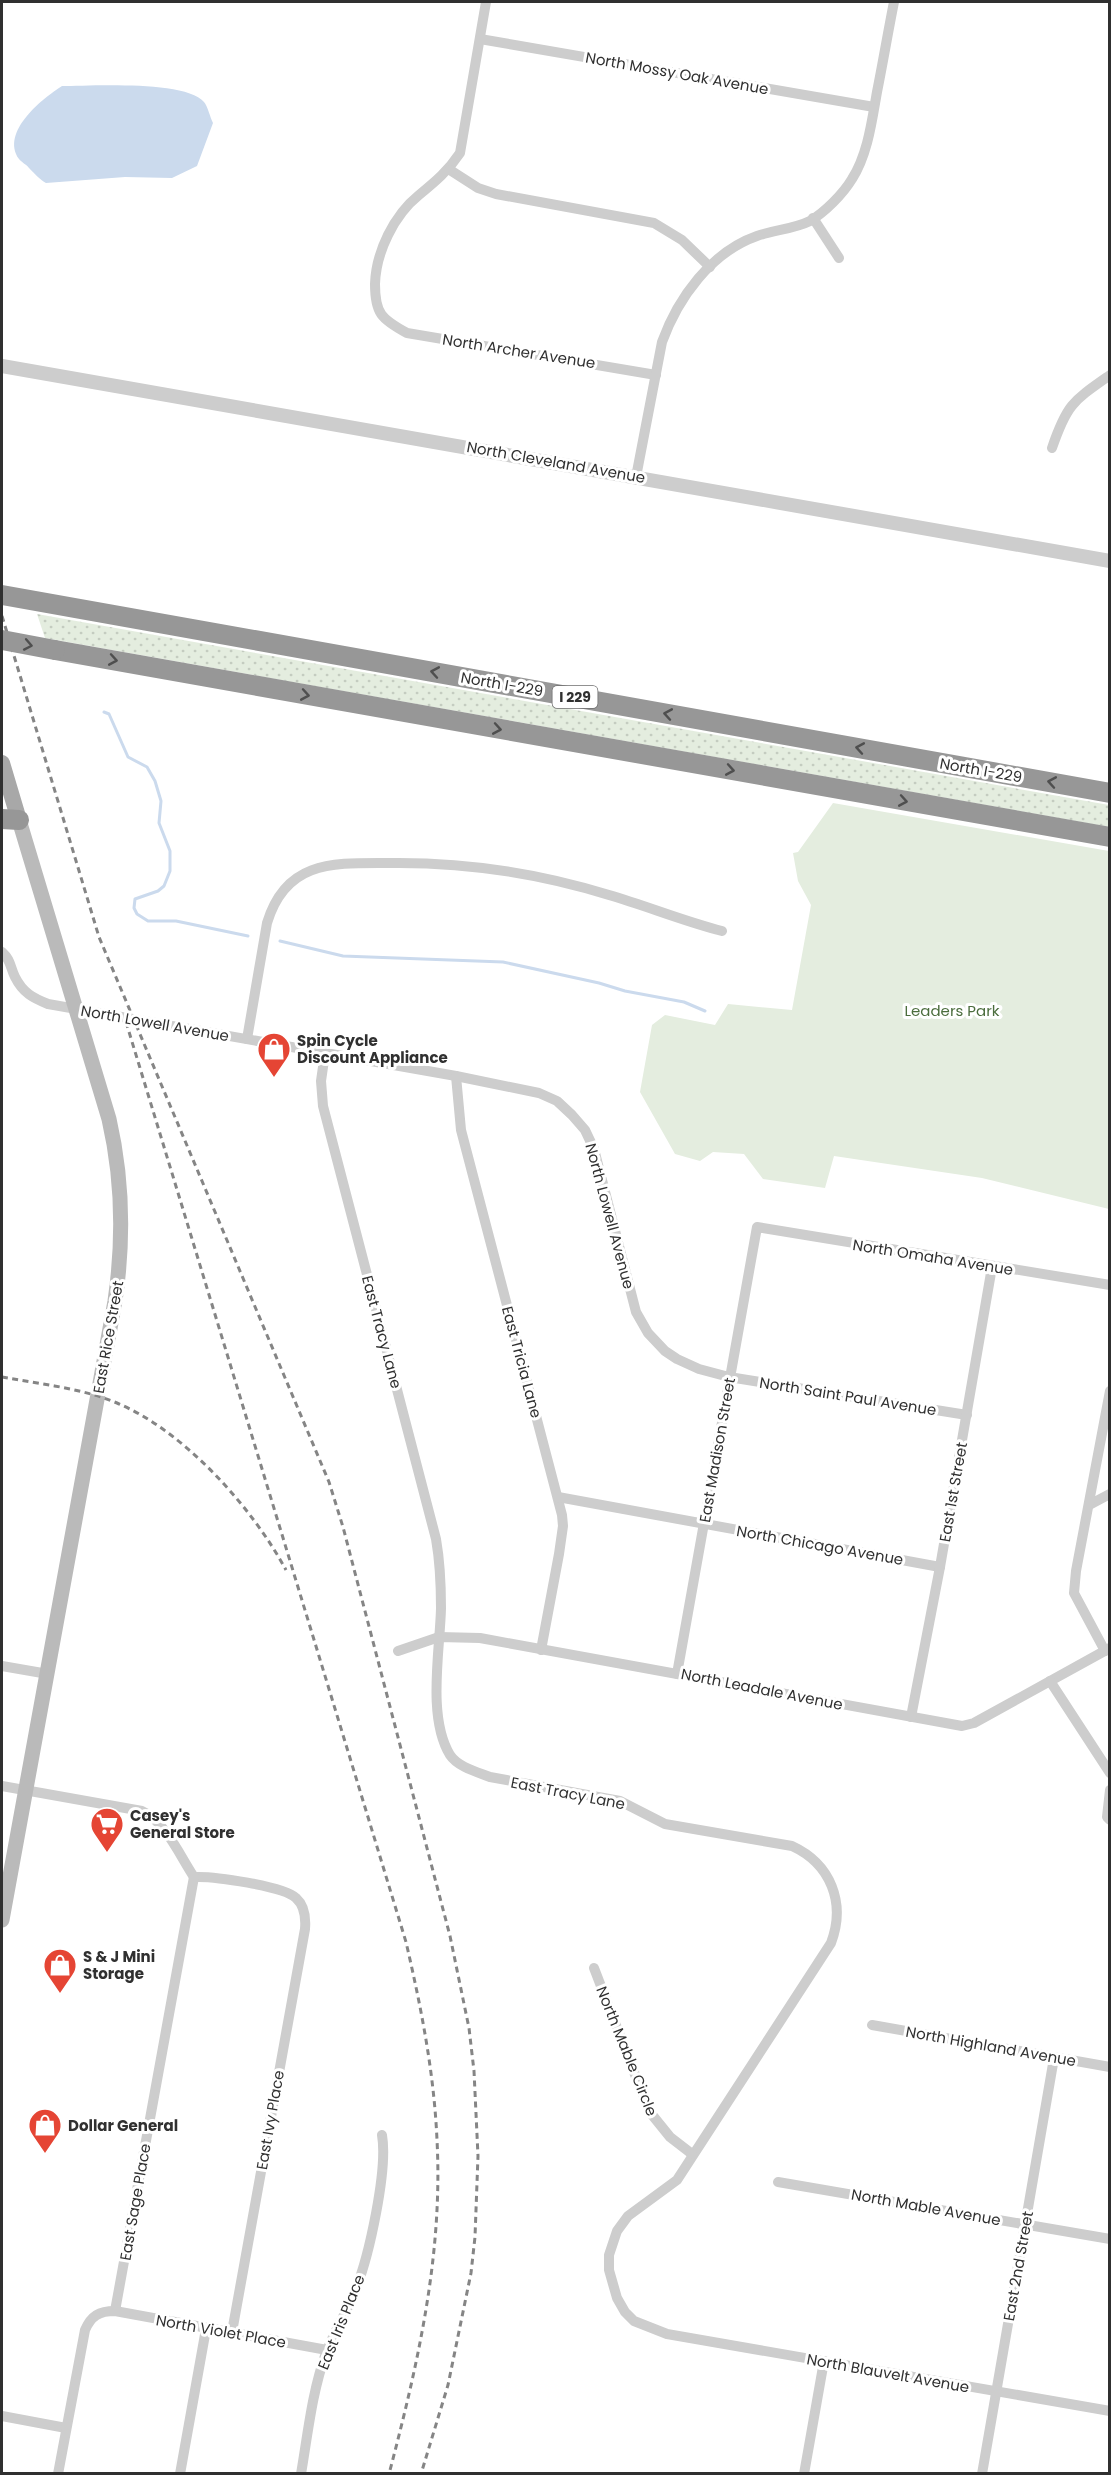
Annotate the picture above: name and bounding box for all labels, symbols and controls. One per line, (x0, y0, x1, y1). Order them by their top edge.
street label: North Mossy Oak Avenue (584, 47, 770, 99)
street label: North Archer Avenue (441, 329, 597, 373)
street label: North Cleveland Avenue (465, 436, 647, 488)
one-way arrow (23, 638, 33, 651)
one-way arrow (107, 653, 117, 666)
street label: North I-229 (459, 666, 545, 702)
one-way arrow (430, 667, 439, 679)
road number: I 229 (552, 686, 598, 708)
one-way arrow (299, 688, 309, 701)
one-way arrow (663, 708, 673, 721)
one-way arrow (491, 722, 501, 735)
one-way arrow (855, 742, 865, 755)
street label: North I-229 (938, 752, 1024, 788)
one-way arrow (725, 763, 735, 776)
one-way arrow (1047, 776, 1057, 789)
one-way arrow (897, 794, 907, 807)
street label: North Lowell Avenue (79, 1000, 231, 1046)
park label: Leaders Park (905, 1000, 1000, 1021)
place label: Spin Cycle Discount Appliance (297, 1030, 448, 1068)
shop icon: Spin Cycle Discount Appliance (256, 1031, 292, 1078)
street label: North Lowell Avenue (580, 1141, 640, 1291)
street label: North Omaha Avenue (851, 1234, 1015, 1280)
street label: East Tracy Lane (357, 1273, 407, 1391)
street label: East Rice Street (88, 1279, 128, 1395)
street label: East Tricia Lane (497, 1304, 547, 1420)
street label: North Saint Paul Avenue (758, 1372, 938, 1420)
street label: East Madison Street (694, 1376, 740, 1524)
street label: East 1st Street (934, 1440, 972, 1544)
street label: North Chicago Avenue (735, 1520, 905, 1570)
street label: North Leadale Avenue (679, 1663, 845, 1715)
street label: East Tracy Lane (509, 1772, 627, 1814)
place label: Casey's General Store (130, 1805, 235, 1843)
supermarket icon: Casey's General Store (89, 1806, 125, 1853)
place label: S & J Mini Storage (83, 1946, 155, 1984)
shop icon: S & J Mini Storage (42, 1947, 78, 1994)
street label: North Mable Circle (591, 1983, 663, 2119)
street label: North Highland Avenue (904, 2021, 1078, 2071)
street label: East Ivy Place (251, 2069, 289, 2171)
shop icon: Dollar General (27, 2107, 63, 2154)
place label: Dollar General (68, 2115, 178, 2136)
street label: East Sage Place (114, 2142, 156, 2262)
street label: North Mable Avenue (850, 2184, 1002, 2230)
street label: East 2nd Street (998, 2209, 1038, 2323)
street label: East Iris Place (312, 2271, 370, 2373)
street label: North Violet Place (154, 2309, 288, 2353)
street label: North Blauvelt Avenue (805, 2348, 971, 2398)

